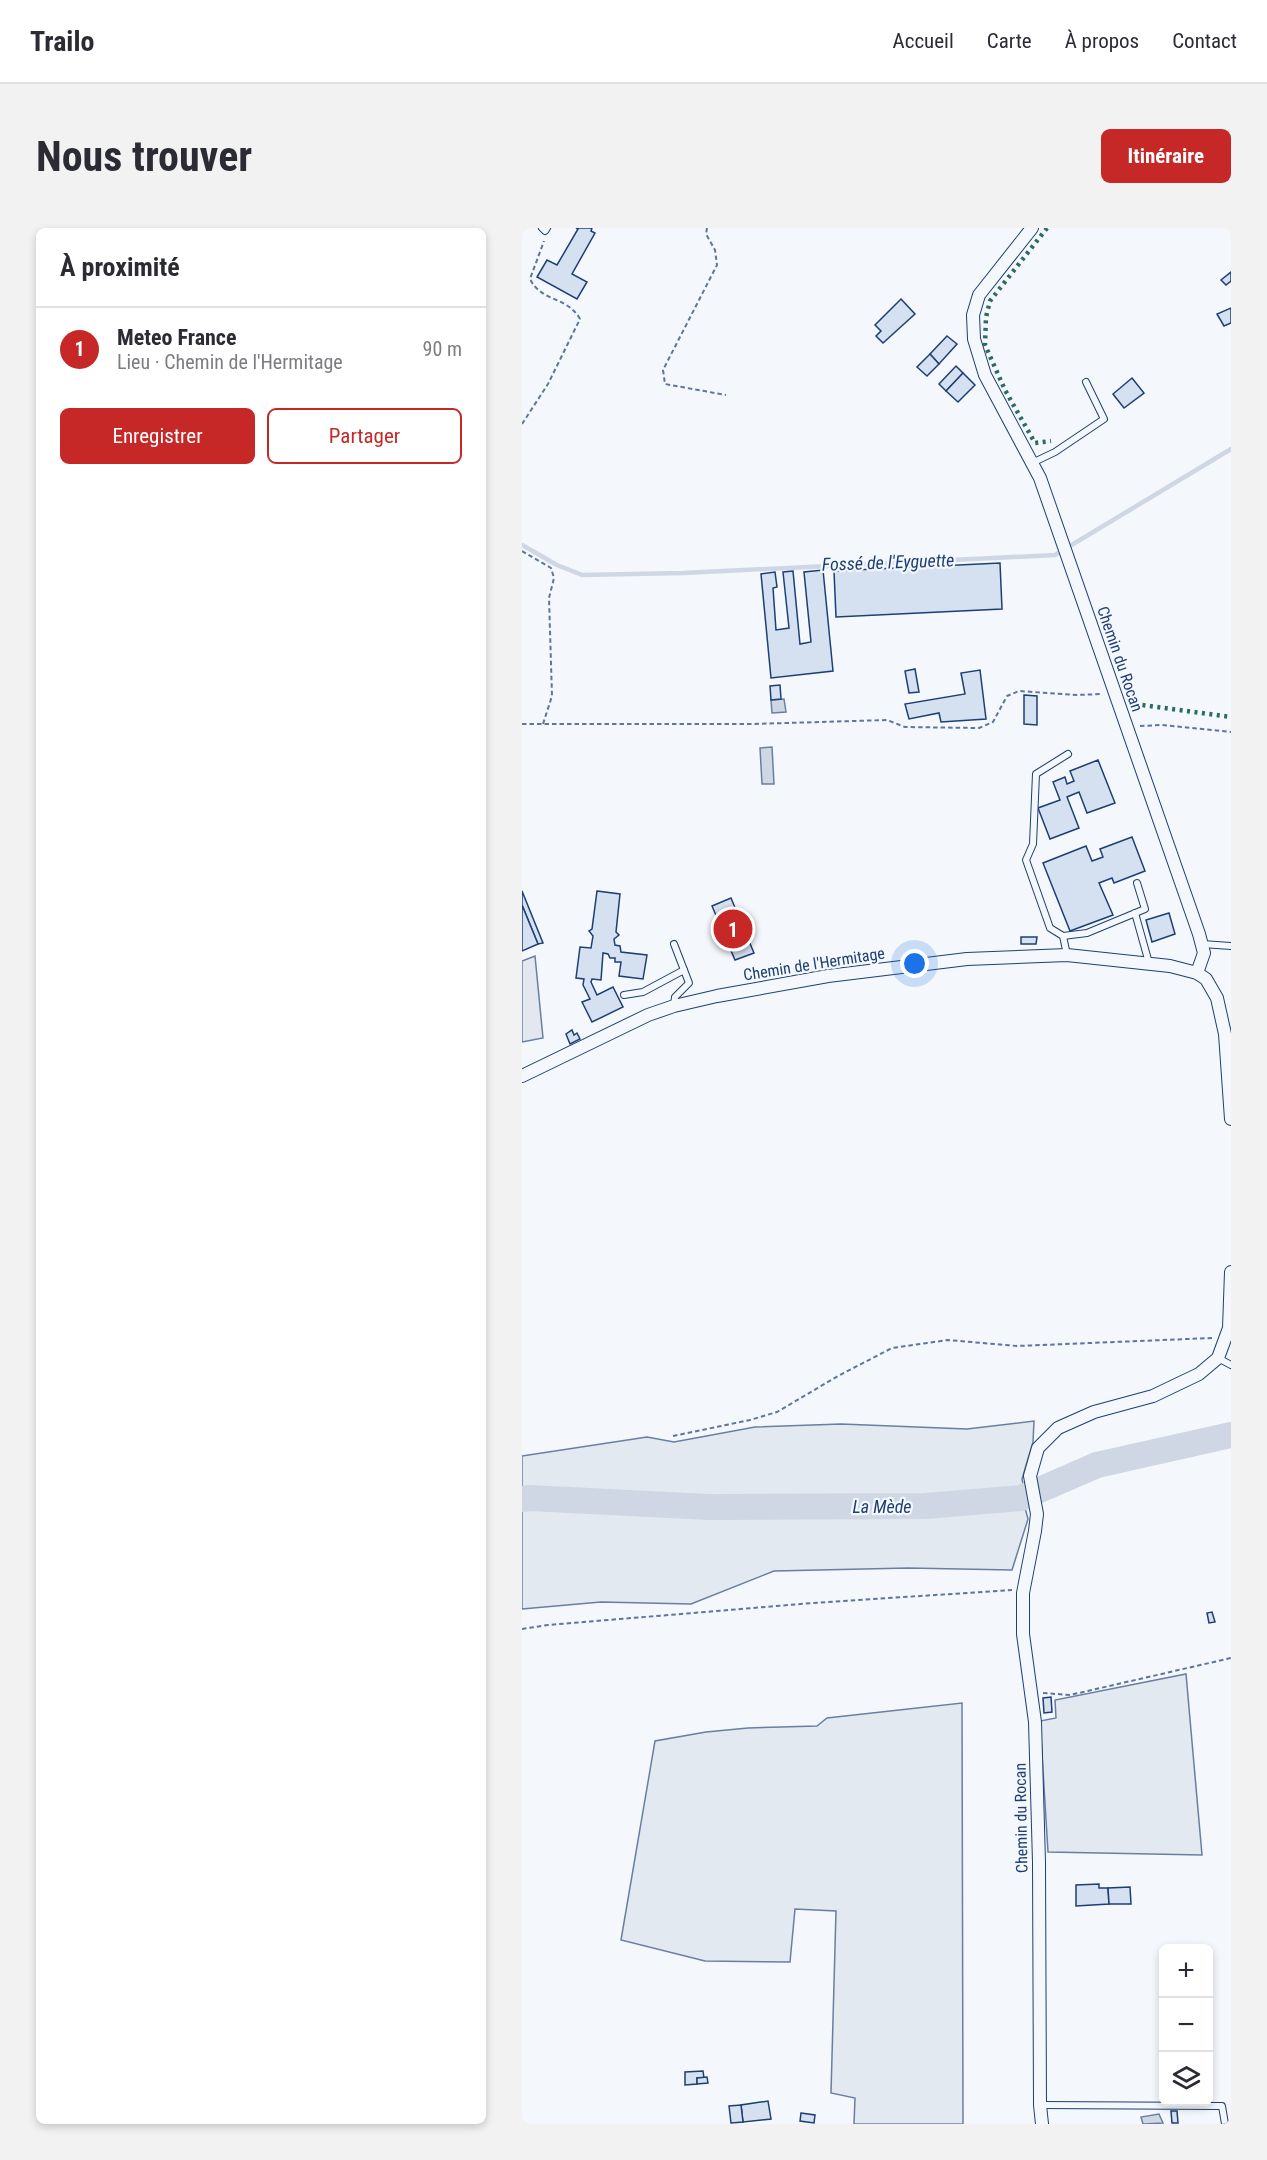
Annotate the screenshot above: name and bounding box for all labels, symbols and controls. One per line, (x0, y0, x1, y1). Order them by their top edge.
text: Trailo (30, 25, 94, 58)
text: Accueil (893, 29, 954, 53)
text: Carte (987, 29, 1032, 53)
text: À propos (1065, 29, 1139, 53)
text: Contact (1172, 29, 1237, 53)
button: Itinéraire (1101, 129, 1231, 183)
text: Nous trouver (36, 132, 252, 181)
text: À proximité (60, 252, 180, 282)
text: Meteo France (117, 325, 237, 350)
text: 1 (74, 337, 85, 361)
text: 90 m (423, 337, 462, 361)
text: Lieu · Chemin de l'Hermitage (117, 350, 343, 374)
button: Enregistrer (60, 408, 255, 464)
button: Partager (267, 408, 462, 464)
water label: Fossé de l'Eyguette (821, 549, 955, 575)
street label: Chemin du Rocan (1093, 604, 1147, 714)
pin: 1 (714, 906, 752, 952)
street label: Chemin de l'Hermitage (742, 943, 886, 985)
your location (900, 949, 929, 978)
water label: La Mède (853, 1496, 912, 1517)
street label: Chemin du Rocan (1011, 1763, 1031, 1873)
map controls (1159, 1944, 1213, 2106)
button: + (1159, 1944, 1213, 1998)
button: − (1159, 1998, 1213, 2052)
button: layers (1159, 2052, 1213, 2106)

